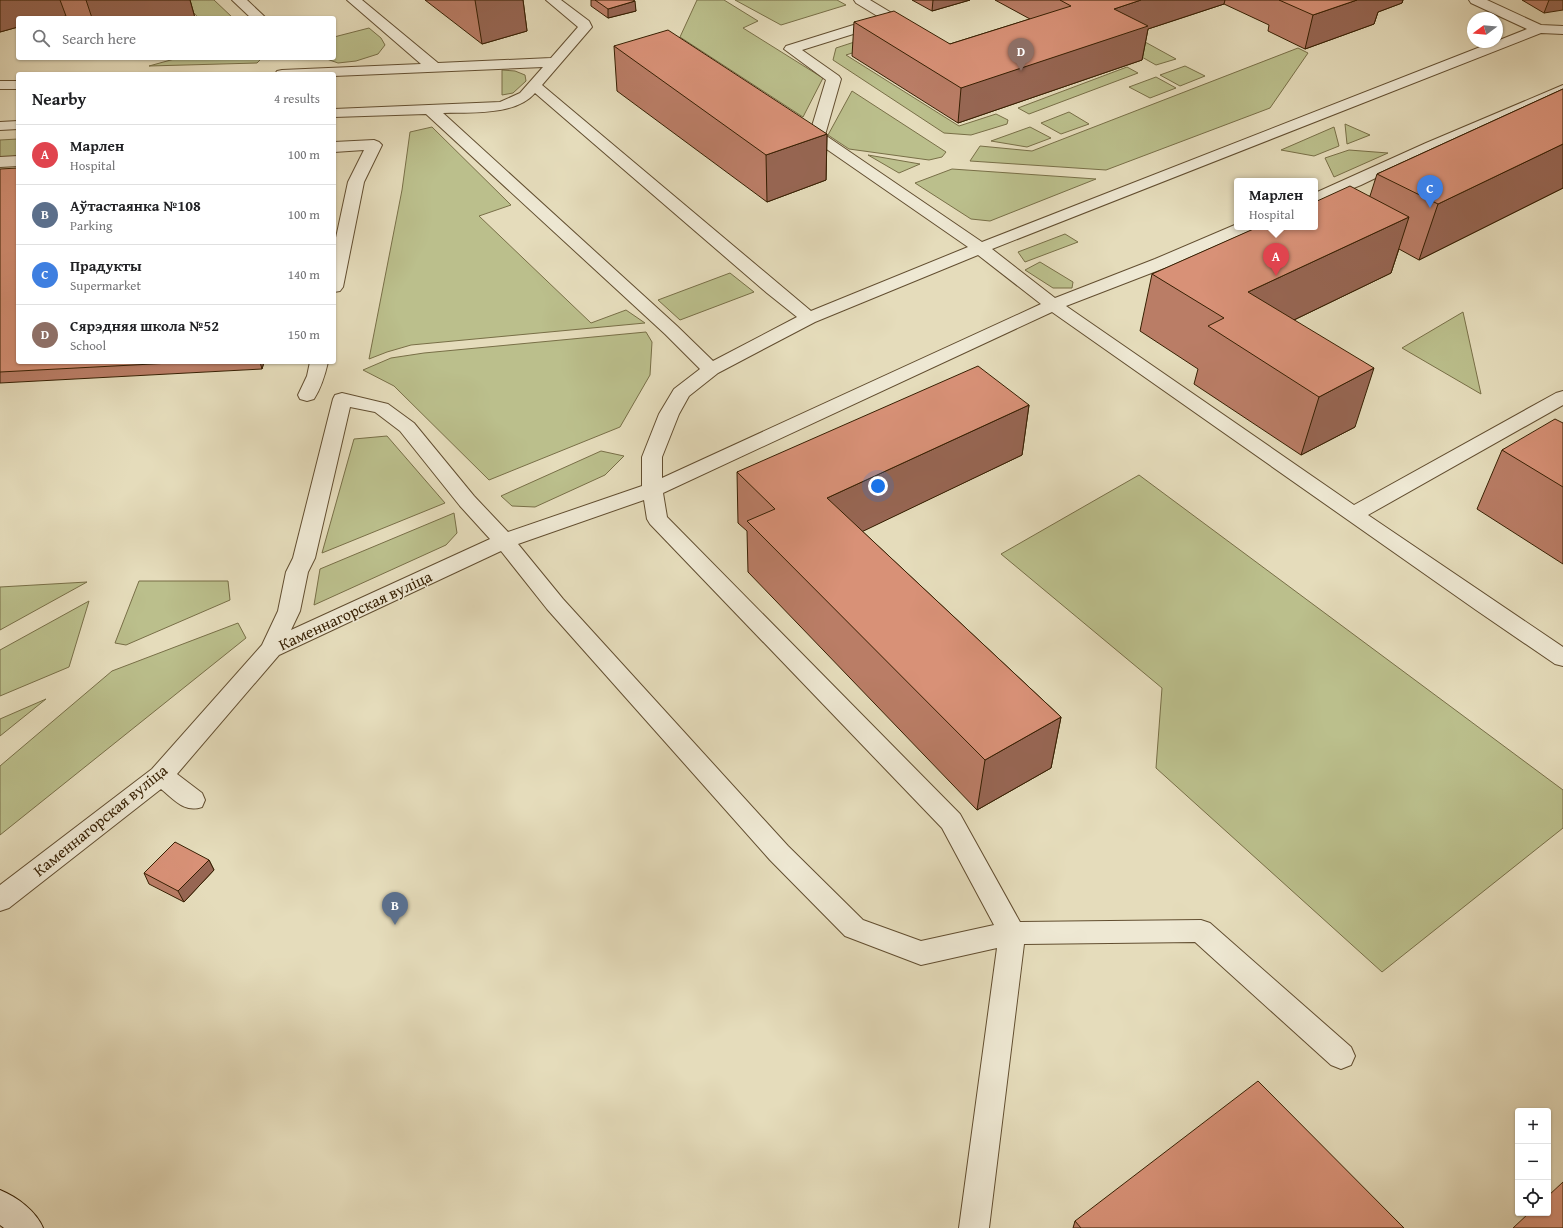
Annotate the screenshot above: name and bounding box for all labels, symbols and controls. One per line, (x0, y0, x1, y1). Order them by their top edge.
north arrow (1467, 12, 1503, 48)
search box (16, 16, 336, 60)
icon: search (30, 27, 52, 49)
text: Search here (62, 28, 136, 49)
pin: D (1008, 38, 1034, 71)
text: Nearby (32, 86, 86, 111)
text: 4 results (274, 89, 320, 108)
text: Марлен (70, 135, 124, 156)
text: A (41, 145, 49, 164)
text: 100 m (288, 145, 320, 164)
text: Hospital (70, 156, 115, 175)
pin: C (1417, 175, 1443, 208)
popup (1234, 178, 1318, 230)
text: Марлен (1249, 184, 1303, 205)
text: Аўтастаянка №108 (70, 195, 201, 216)
text: B (41, 205, 49, 224)
text: 100 m (288, 205, 320, 224)
text: Hospital (1249, 205, 1294, 224)
text: Parking (70, 216, 113, 235)
pin: A (1263, 243, 1289, 276)
text: Прадукты (70, 255, 142, 276)
text: C (41, 265, 49, 284)
text: 140 m (288, 265, 320, 284)
text: Supermarket (70, 276, 141, 295)
text: Сярэдняя школа №52 (70, 315, 219, 336)
text: D (41, 325, 49, 344)
text: 150 m (288, 325, 320, 344)
text: School (70, 336, 106, 355)
your location (868, 476, 888, 496)
street label: Каменнагорская вуліца (274, 564, 436, 656)
street label: Каменнагорская вуліца (28, 758, 173, 882)
pin: B (382, 892, 408, 925)
map controls (1515, 1108, 1551, 1216)
button: + (1515, 1108, 1551, 1144)
button: − (1515, 1144, 1551, 1180)
button: locate (1515, 1180, 1551, 1216)

